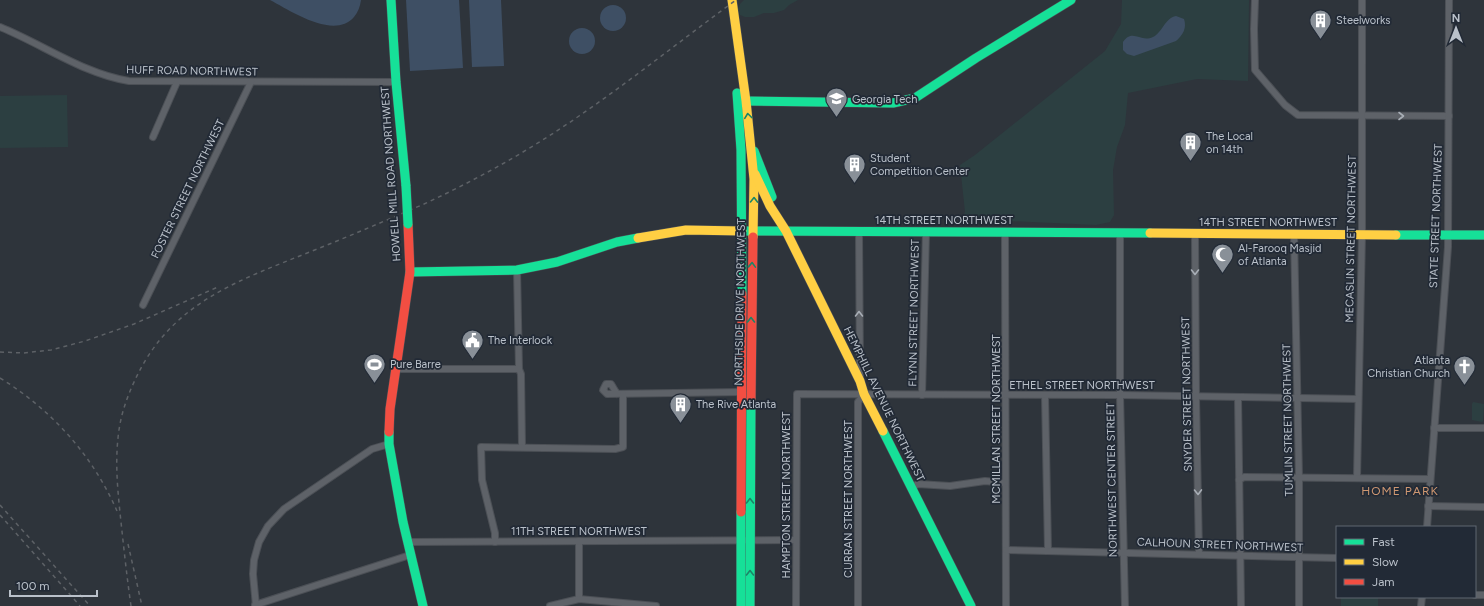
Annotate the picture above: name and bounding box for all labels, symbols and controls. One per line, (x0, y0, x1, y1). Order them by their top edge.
building icon: Steelworks (1308, 7, 1334, 40)
north arrow (1436, 8, 1476, 48)
text: N (1452, 12, 1460, 25)
place label: Steelworks (1336, 14, 1390, 27)
street label: HUFF ROAD NORTHWEST (126, 63, 258, 79)
street label: HOWELL MILL ROAD NORTHWEST (378, 86, 404, 262)
school or university icon: Georgia Tech (823, 86, 849, 119)
place label: Georgia Tech (852, 93, 917, 106)
one-way arrow (1398, 111, 1404, 120)
one-way arrow (744, 113, 753, 119)
street label: FOSTER STREET NORTHWEST (149, 117, 227, 261)
building icon: The Local on 14th (1177, 129, 1203, 162)
place label: The Local on 14th (1206, 130, 1253, 156)
street label: STATE STREET NORTHWEST (1427, 144, 1445, 288)
building icon: Student Competition Center (841, 151, 867, 184)
place label: Student Competition Center (870, 152, 969, 178)
street label: MECASLIN STREET NORTHWEST (1343, 155, 1359, 323)
one-way arrow (750, 197, 758, 203)
street label: 14TH STREET NORTHWEST (875, 214, 1013, 227)
street label: 14TH STREET NORTHWEST (1199, 216, 1337, 229)
street label: NORTHSIDE DRIVE NORTHWEST (732, 218, 748, 386)
street label: FLYNN STREET NORTHWEST (906, 239, 922, 387)
mosque icon: Al-Farooq Masjid of Atlanta (1210, 241, 1236, 274)
place label: Al-Farooq Masjid of Atlanta (1238, 242, 1322, 268)
one-way arrow (748, 262, 757, 268)
one-way arrow (1191, 269, 1199, 275)
one-way arrow (855, 311, 864, 317)
street label: SNYDER STREET NORTHWEST (1179, 316, 1195, 472)
one-way arrow (747, 317, 755, 323)
street label: HEMPHILL AVENUE NORTHWEST (841, 324, 927, 484)
public building icon: The Interlock (460, 327, 486, 360)
place label: The Interlock (488, 334, 553, 347)
street label: MCMILLAN STREET NORTHWEST (990, 334, 1003, 504)
street label: TUMLIN STREET NORTHWEST (1280, 344, 1296, 496)
sports icon: Pure Barre (362, 351, 388, 384)
church icon: Atlanta Christian Church (1452, 353, 1478, 386)
place label: Atlanta Christian Church (1367, 354, 1450, 380)
place label: Pure Barre (390, 358, 441, 371)
street label: ETHEL STREET NORTHWEST (1009, 379, 1155, 392)
building icon: The Rive Atlanta (667, 391, 693, 424)
place label: The Rive Atlanta (696, 398, 776, 411)
street label: NORTHWEST CENTER STREET (1104, 402, 1120, 558)
street label: HAMPTON STREET NORTHWEST (780, 412, 793, 578)
street label: CURRAN STREET NORTHWEST (842, 420, 855, 578)
district label: HOME PARK (1361, 484, 1439, 498)
one-way arrow (1194, 489, 1202, 495)
one-way arrow (746, 498, 754, 504)
street label: 11TH STREET NORTHWEST (511, 525, 647, 538)
legend (1336, 526, 1476, 598)
text: Fast (1372, 535, 1395, 549)
street label: CALHOUN STREET NORTHWEST (1137, 536, 1303, 554)
text: Slow (1372, 555, 1399, 569)
one-way arrow (746, 570, 754, 576)
scale bar (10, 572, 97, 598)
text: Jam (1372, 575, 1395, 589)
text: 100 m (16, 579, 50, 593)

